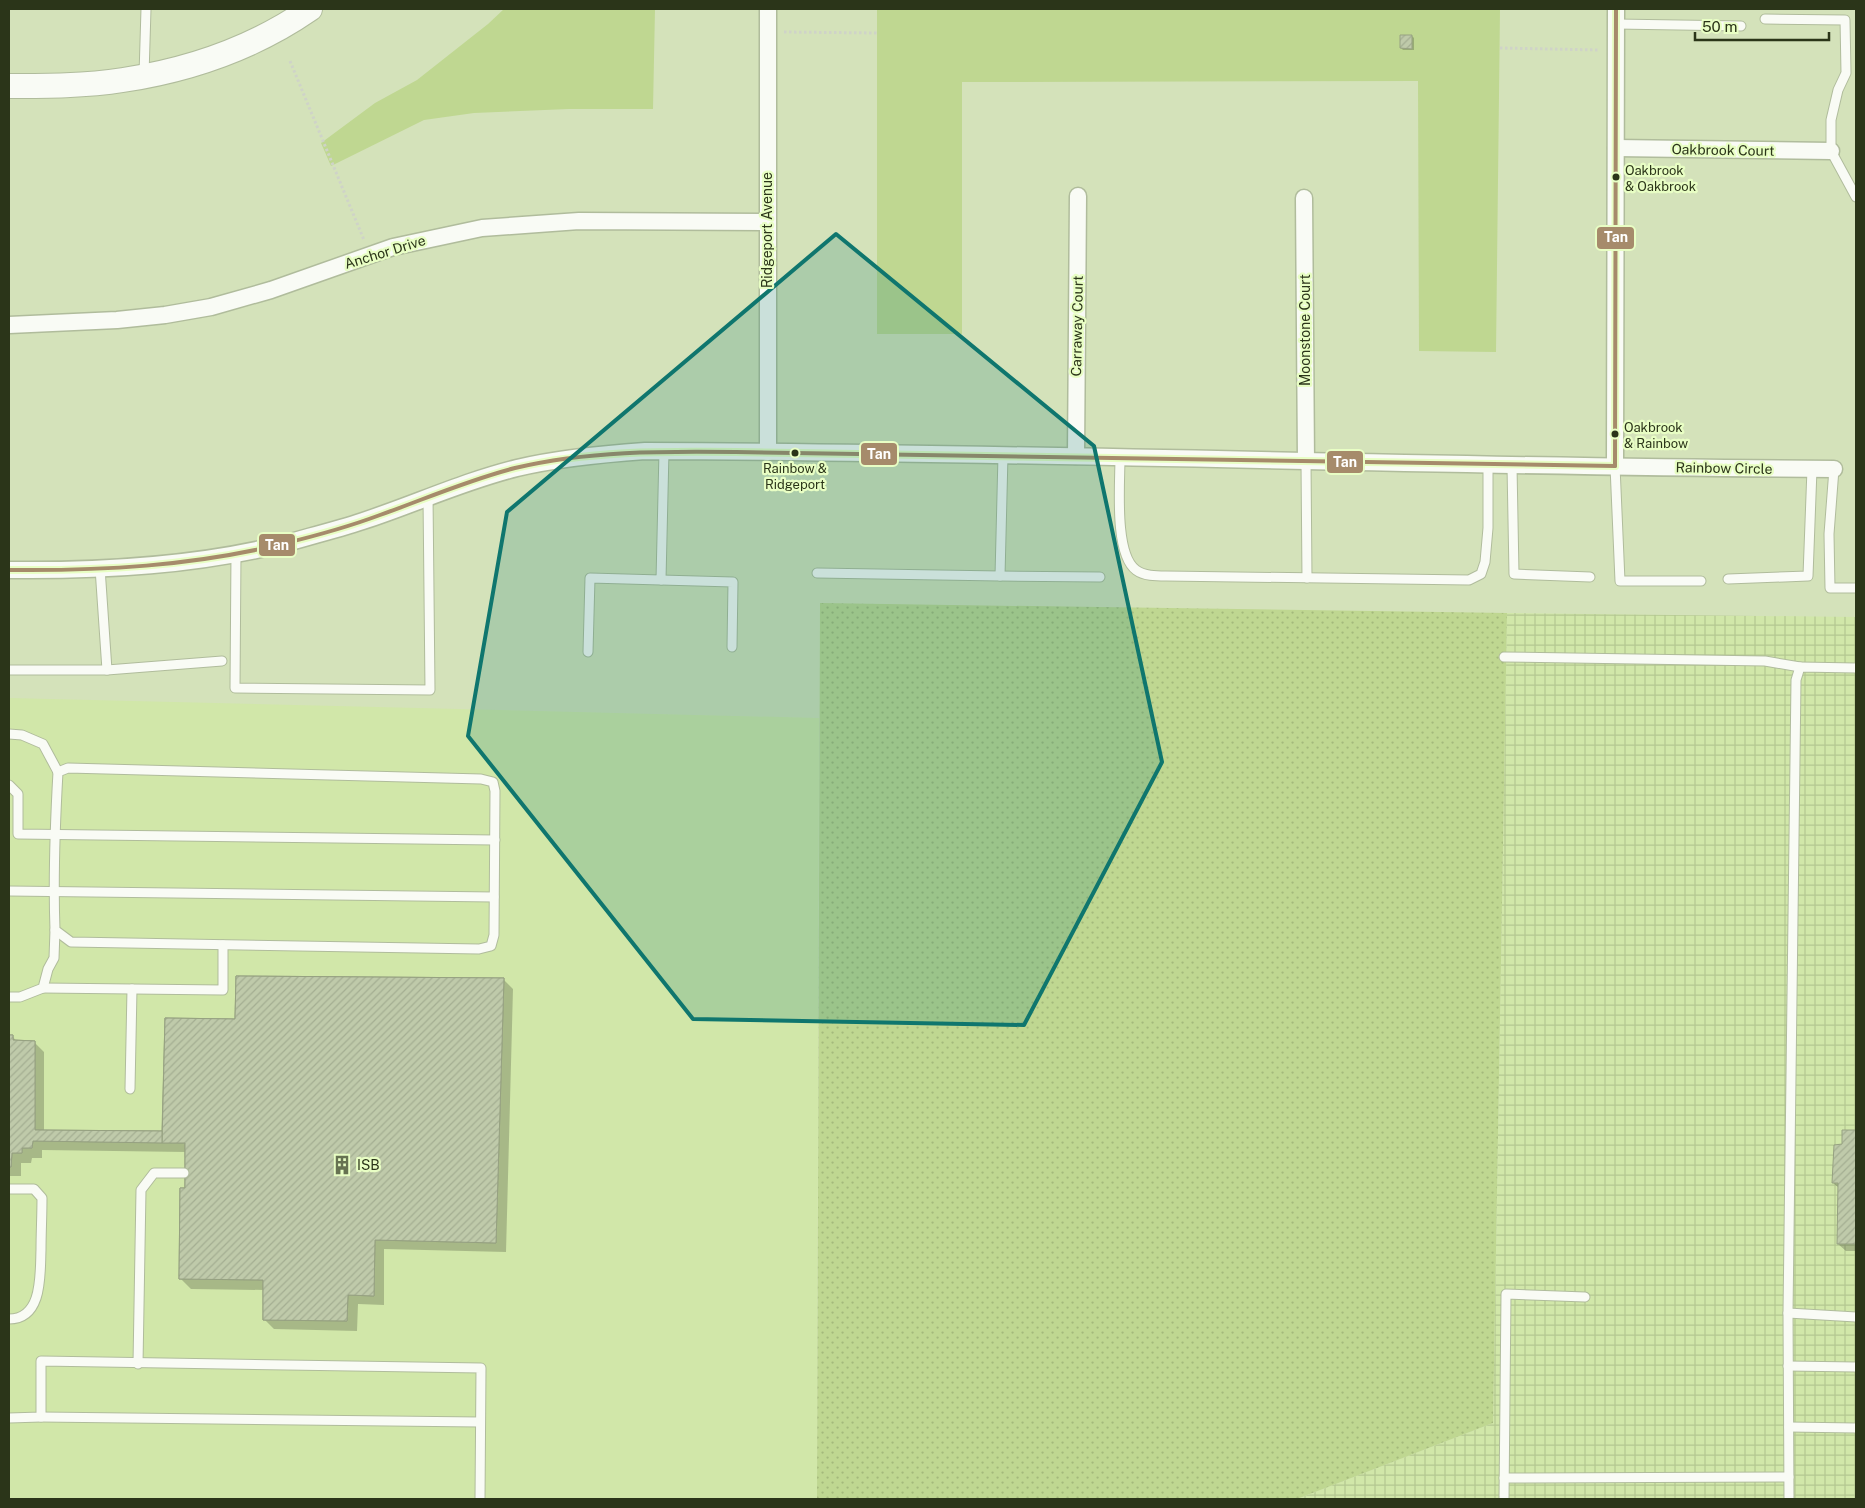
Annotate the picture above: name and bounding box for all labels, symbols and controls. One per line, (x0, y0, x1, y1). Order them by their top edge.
scale bar (1695, 10, 1829, 42)
text: 50 m (1702, 18, 1737, 35)
street label: Oakbrook Court (1671, 141, 1775, 159)
place label: Oakbrook & Oakbrook (1625, 163, 1696, 194)
street label: Ridgeport Avenue (759, 172, 775, 288)
marker: Oakbrook & Oakbrook (1611, 172, 1621, 182)
line badge: Tan (1596, 226, 1635, 250)
text: Tan (1604, 229, 1628, 245)
street label: Anchor Drive (343, 232, 428, 272)
street label: Moonstone Court (1297, 274, 1313, 386)
street label: Carraway Court (1068, 275, 1086, 377)
place label: Oakbrook & Rainbow (1624, 420, 1688, 451)
marker: Oakbrook & Rainbow (1610, 429, 1620, 439)
line badge: Tan (860, 442, 898, 466)
text: Tan (867, 446, 891, 462)
marker: Rainbow & Ridgeport (790, 448, 800, 458)
line badge: Tan (1326, 450, 1364, 474)
text: Tan (1333, 454, 1357, 470)
street label: Rainbow Circle (1675, 459, 1773, 477)
place label: Rainbow & Ridgeport (763, 461, 827, 492)
line badge: Tan (258, 533, 296, 557)
text: Tan (265, 537, 289, 553)
building icon: ISB (331, 1154, 353, 1176)
place label: ISB (357, 1157, 380, 1173)

